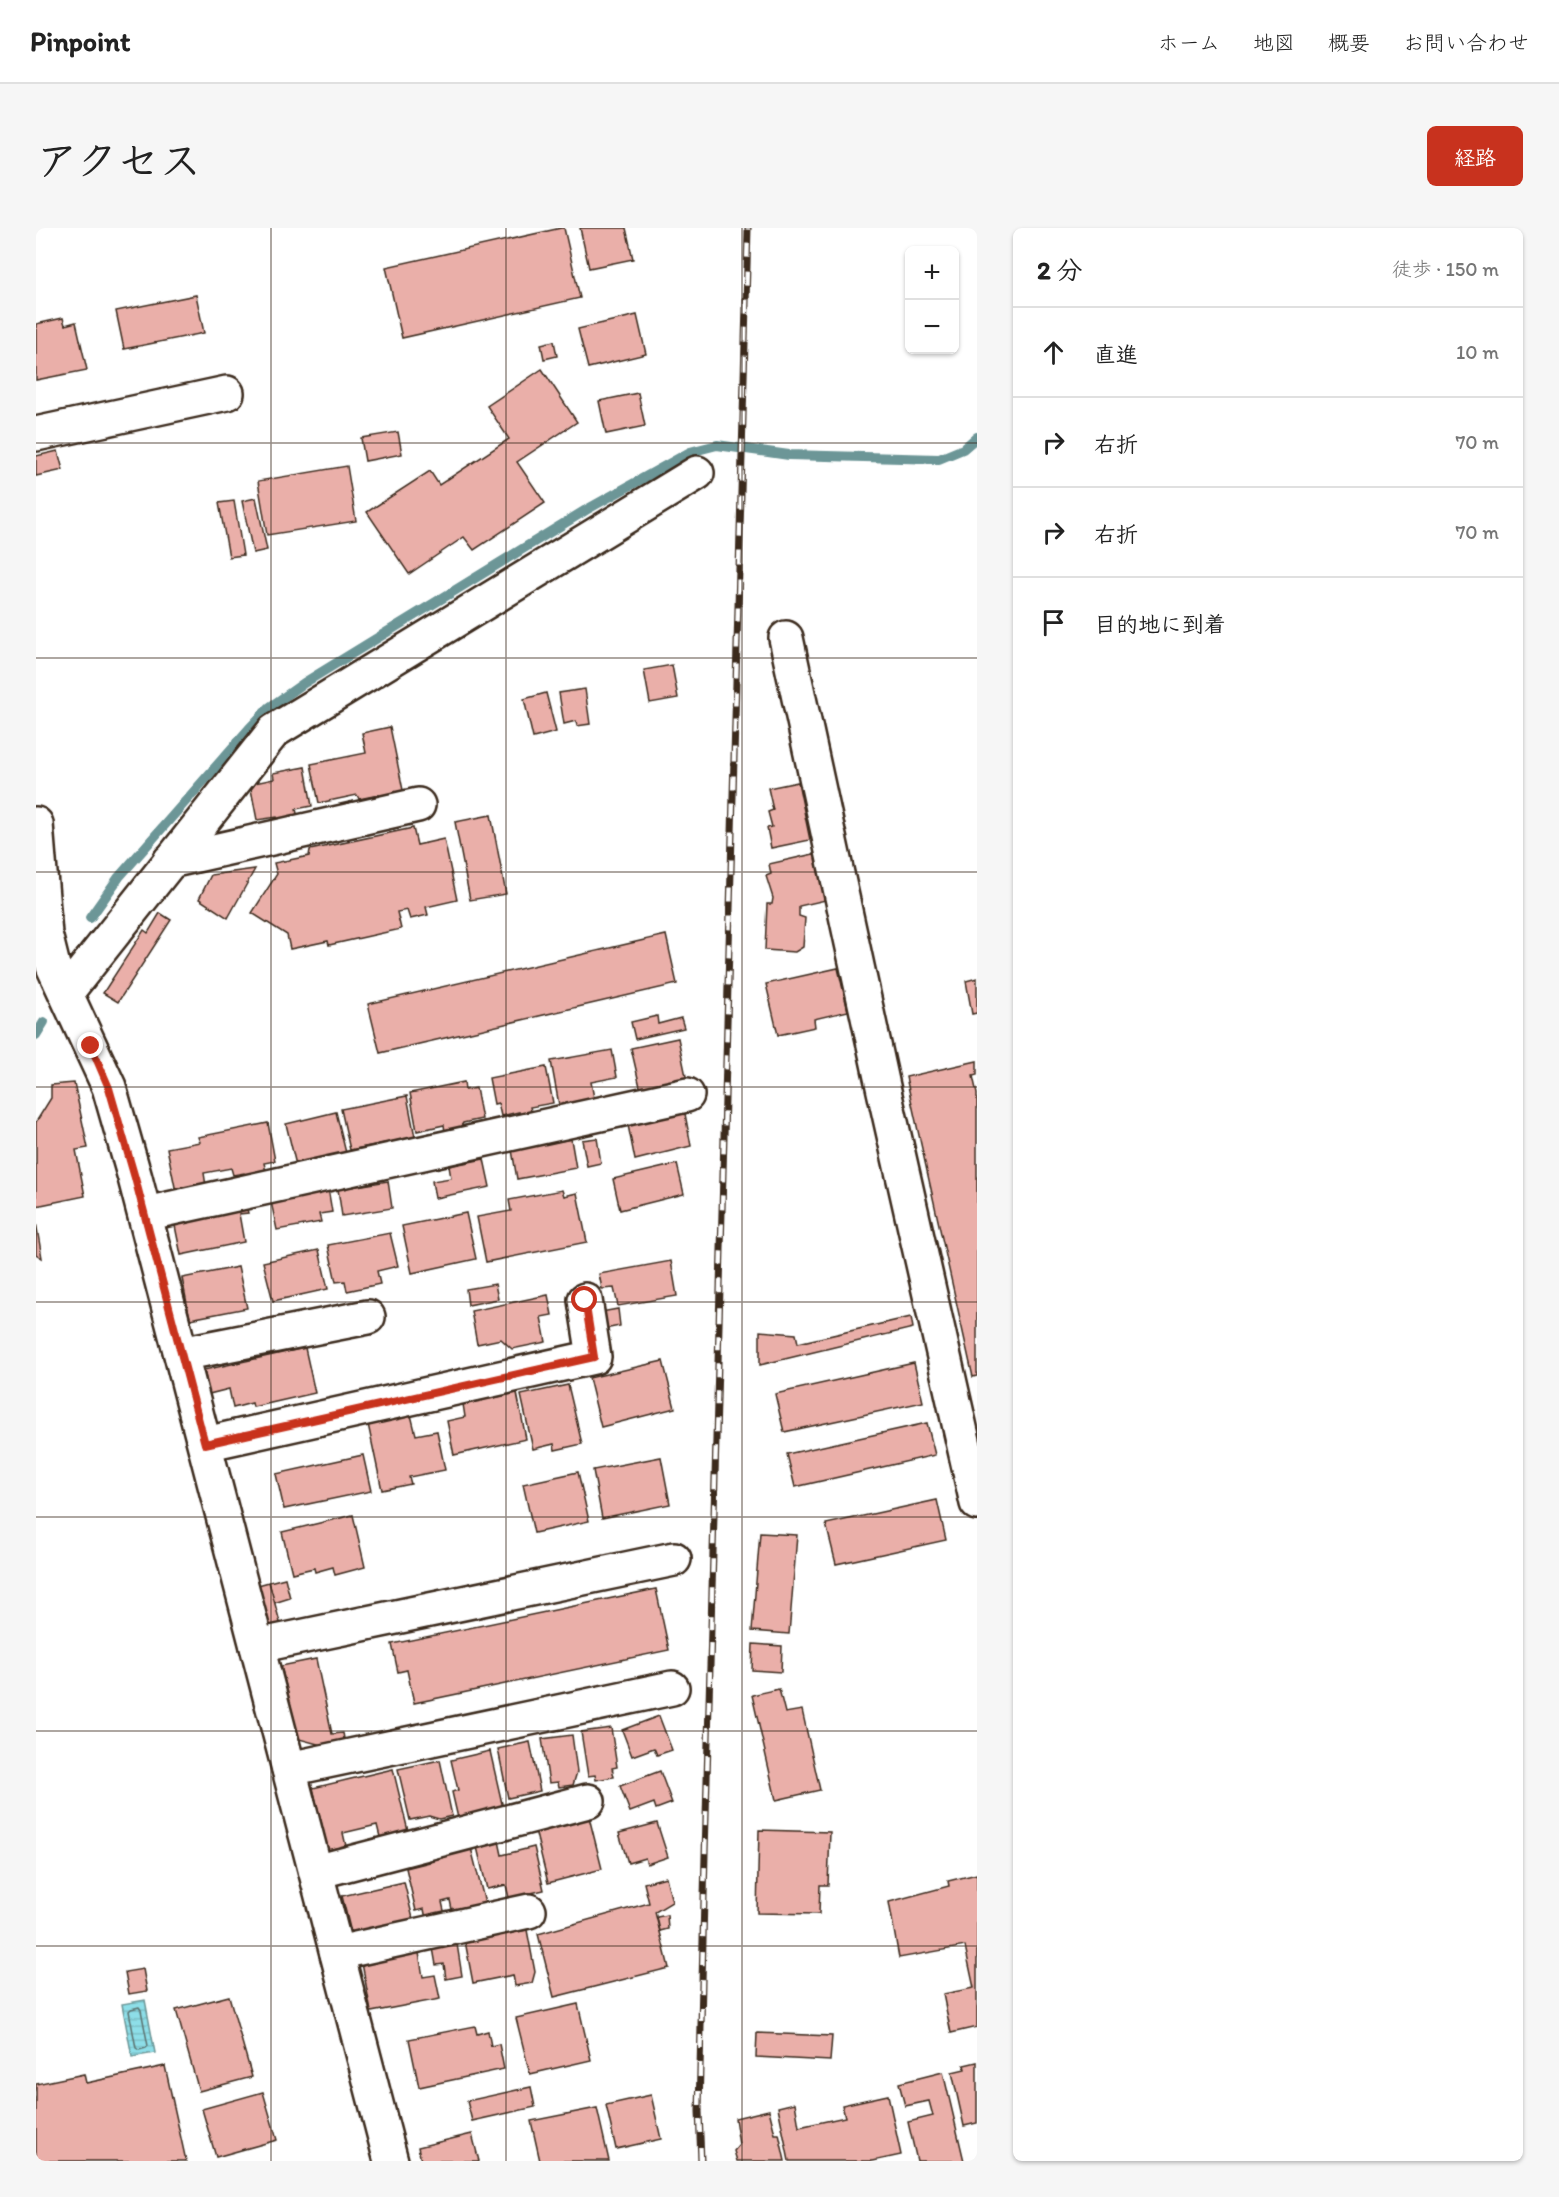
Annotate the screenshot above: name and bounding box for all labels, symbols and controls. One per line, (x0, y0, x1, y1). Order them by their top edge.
text: Pinpoint (30, 24, 131, 58)
text: ホーム (1158, 30, 1220, 55)
text: 地図 (1253, 30, 1295, 55)
text: 概要 (1328, 30, 1370, 55)
text: お問い合わせ (1403, 30, 1529, 55)
button: 経路 (1427, 126, 1523, 186)
text: アクセス (36, 135, 201, 186)
map controls (905, 246, 959, 354)
button: + (905, 246, 959, 300)
text: 2 分 (1037, 254, 1083, 286)
text: 徒歩 · 150 m (1392, 257, 1499, 281)
button: − (905, 300, 959, 354)
icon: ahead (1037, 336, 1070, 369)
text: 10 m (1456, 340, 1499, 364)
text: 直進 (1094, 341, 1138, 368)
icon: right (1037, 426, 1070, 459)
text: 70 m (1455, 430, 1499, 454)
text: 右折 (1094, 431, 1138, 458)
icon: right (1037, 516, 1070, 549)
text: 70 m (1455, 520, 1499, 544)
text: 右折 (1094, 521, 1138, 548)
icon: arrive (1037, 606, 1070, 639)
text: 目的地に到着 (1094, 611, 1226, 638)
route end (77, 1032, 103, 1058)
route start (571, 1286, 597, 1312)

